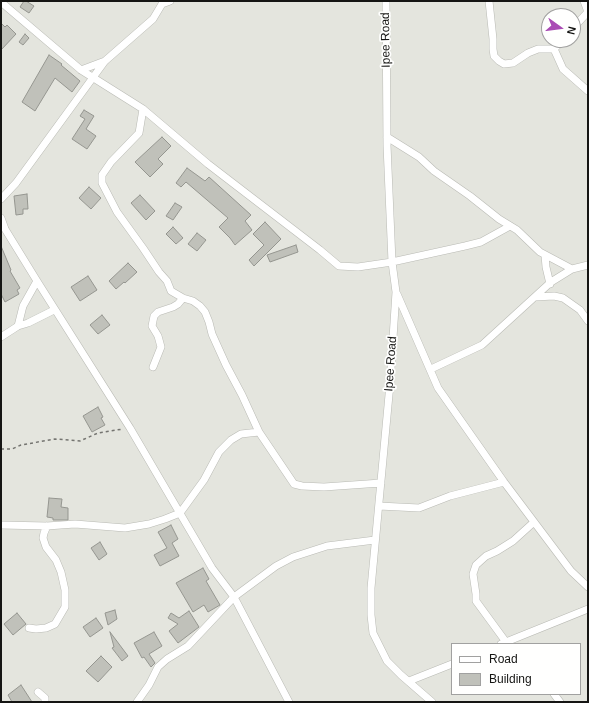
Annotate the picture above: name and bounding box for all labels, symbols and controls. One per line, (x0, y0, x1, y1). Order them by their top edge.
north arrow (541, 8, 581, 48)
street label: Ipee Road (378, 12, 394, 68)
text: N (565, 25, 578, 36)
street label: Ipee Road (382, 336, 400, 392)
legend (451, 643, 581, 695)
text: Road (489, 652, 518, 666)
text: Building (489, 672, 532, 686)

